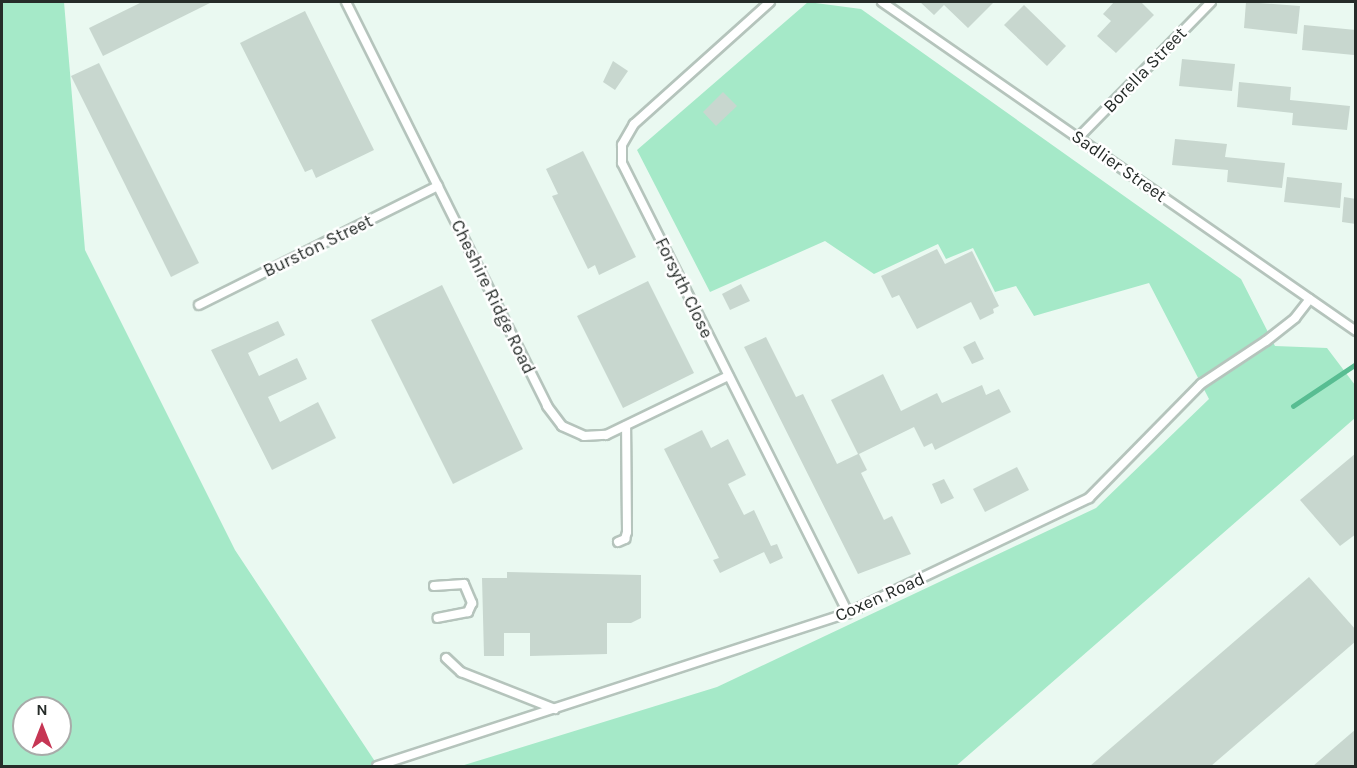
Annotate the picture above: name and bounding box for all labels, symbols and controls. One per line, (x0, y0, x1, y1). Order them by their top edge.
street label: Borella Street (1099, 23, 1191, 117)
street label: Sadlier Street (1067, 125, 1171, 207)
street label: Burston Street (260, 210, 376, 282)
street label: Cheshire Ridge Road (446, 216, 540, 378)
street label: Forsyth Close (650, 234, 718, 342)
street label: Coxen Road (832, 568, 928, 626)
north arrow (12, 696, 72, 756)
text: N (36, 700, 48, 719)

